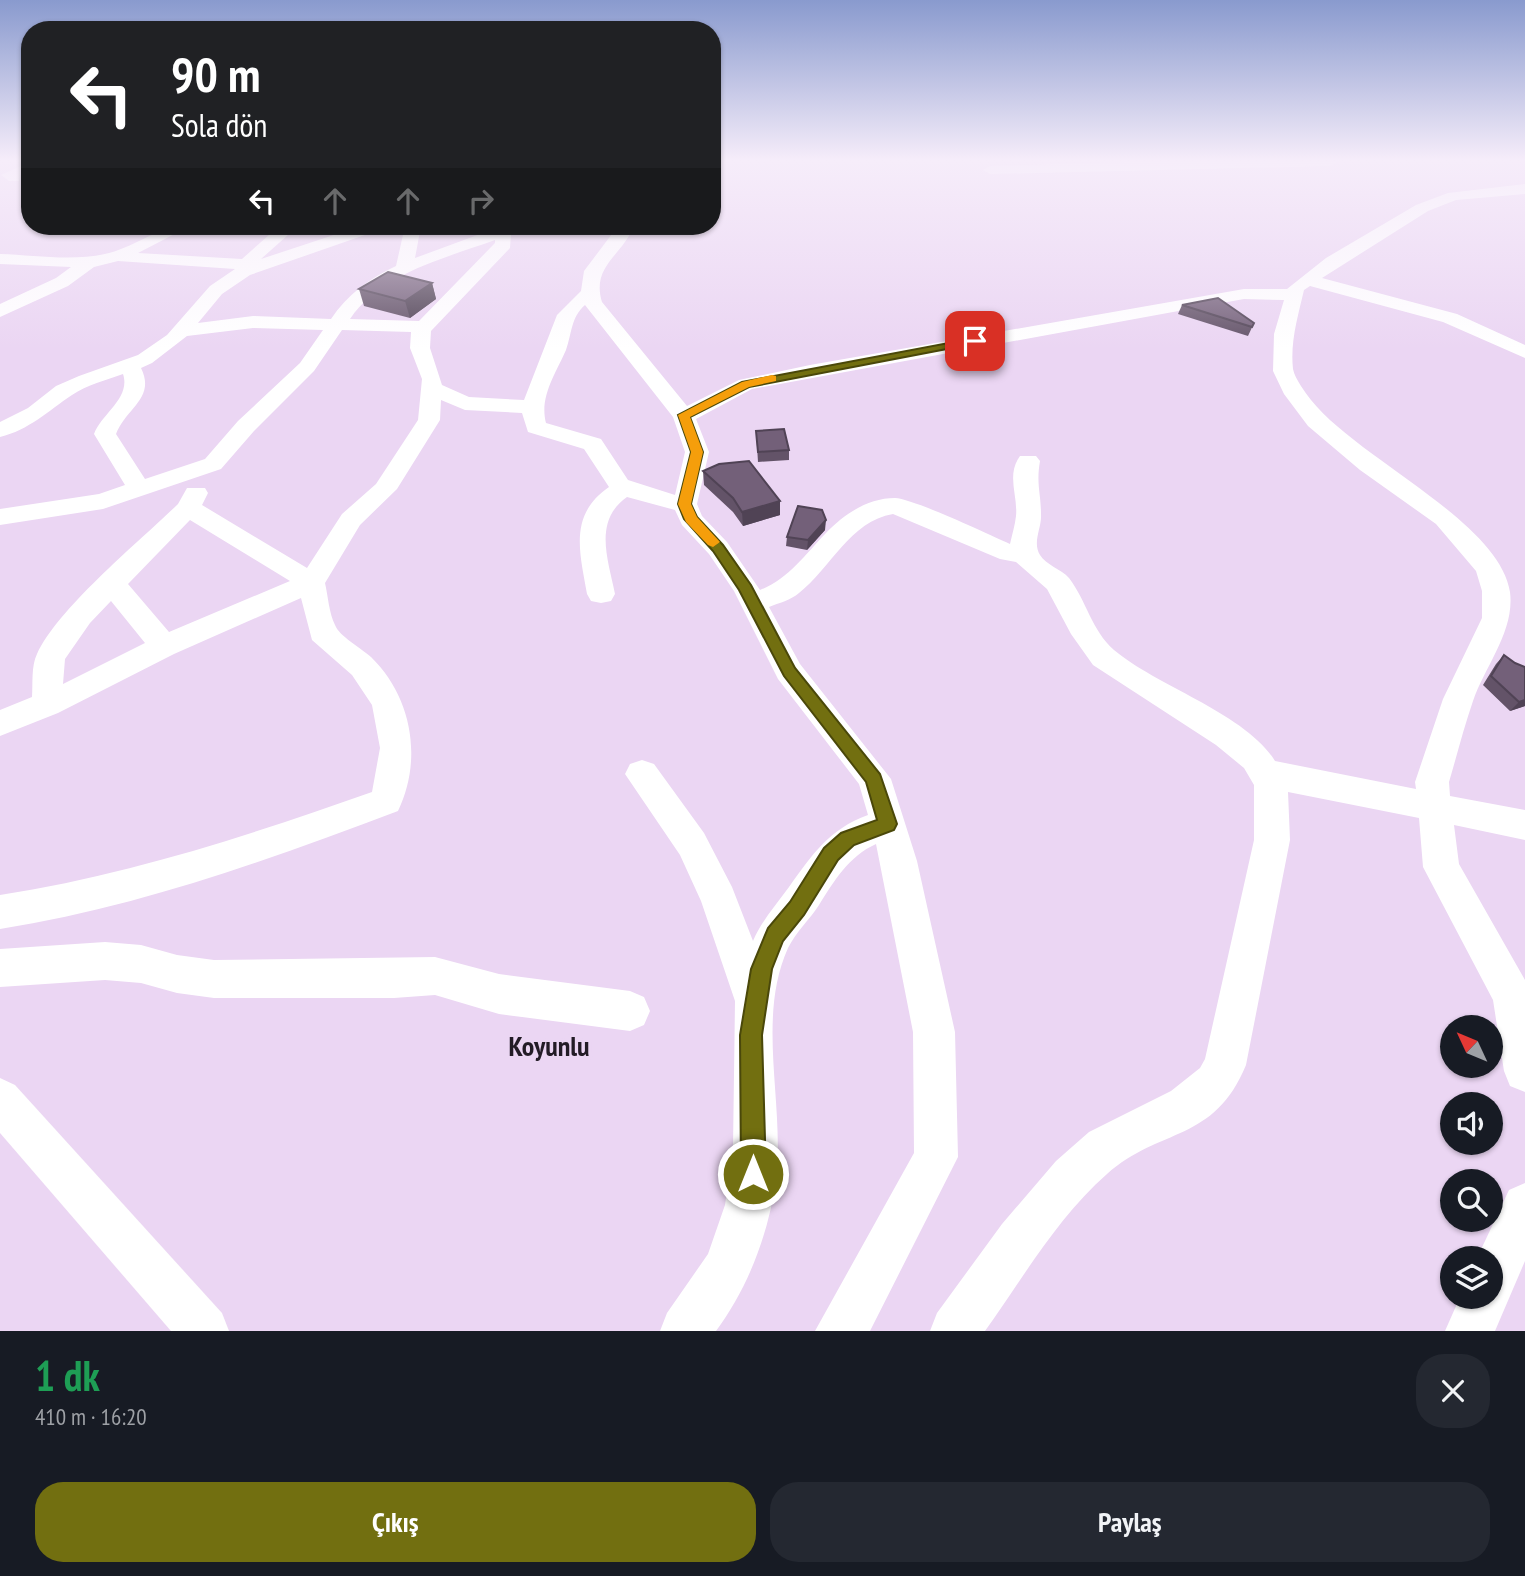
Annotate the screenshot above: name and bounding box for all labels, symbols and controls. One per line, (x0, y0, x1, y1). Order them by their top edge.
text: 90 m (171, 42, 260, 106)
icon: left (56, 49, 147, 140)
text: Sola dön (171, 104, 267, 146)
icon: left (243, 182, 281, 220)
icon: ahead (316, 182, 354, 220)
icon: ahead (389, 182, 427, 220)
icon: right (462, 182, 500, 220)
pin (945, 311, 1005, 371)
icon: arrive (956, 322, 994, 360)
north arrow (1440, 1015, 1503, 1078)
map controls (1440, 1015, 1503, 1309)
district label: Koyunlu (508, 1027, 590, 1064)
button: sound (1440, 1092, 1503, 1155)
position arrow (716, 1137, 790, 1211)
button: search (1440, 1169, 1503, 1232)
button: layers (1440, 1246, 1503, 1309)
text: 1 dk (35, 1348, 100, 1403)
button: close (1416, 1354, 1490, 1428)
text: 410 m · 16:20 (35, 1402, 147, 1431)
button: Çıkış (35, 1482, 756, 1562)
button: Paylaş (770, 1482, 1490, 1562)

